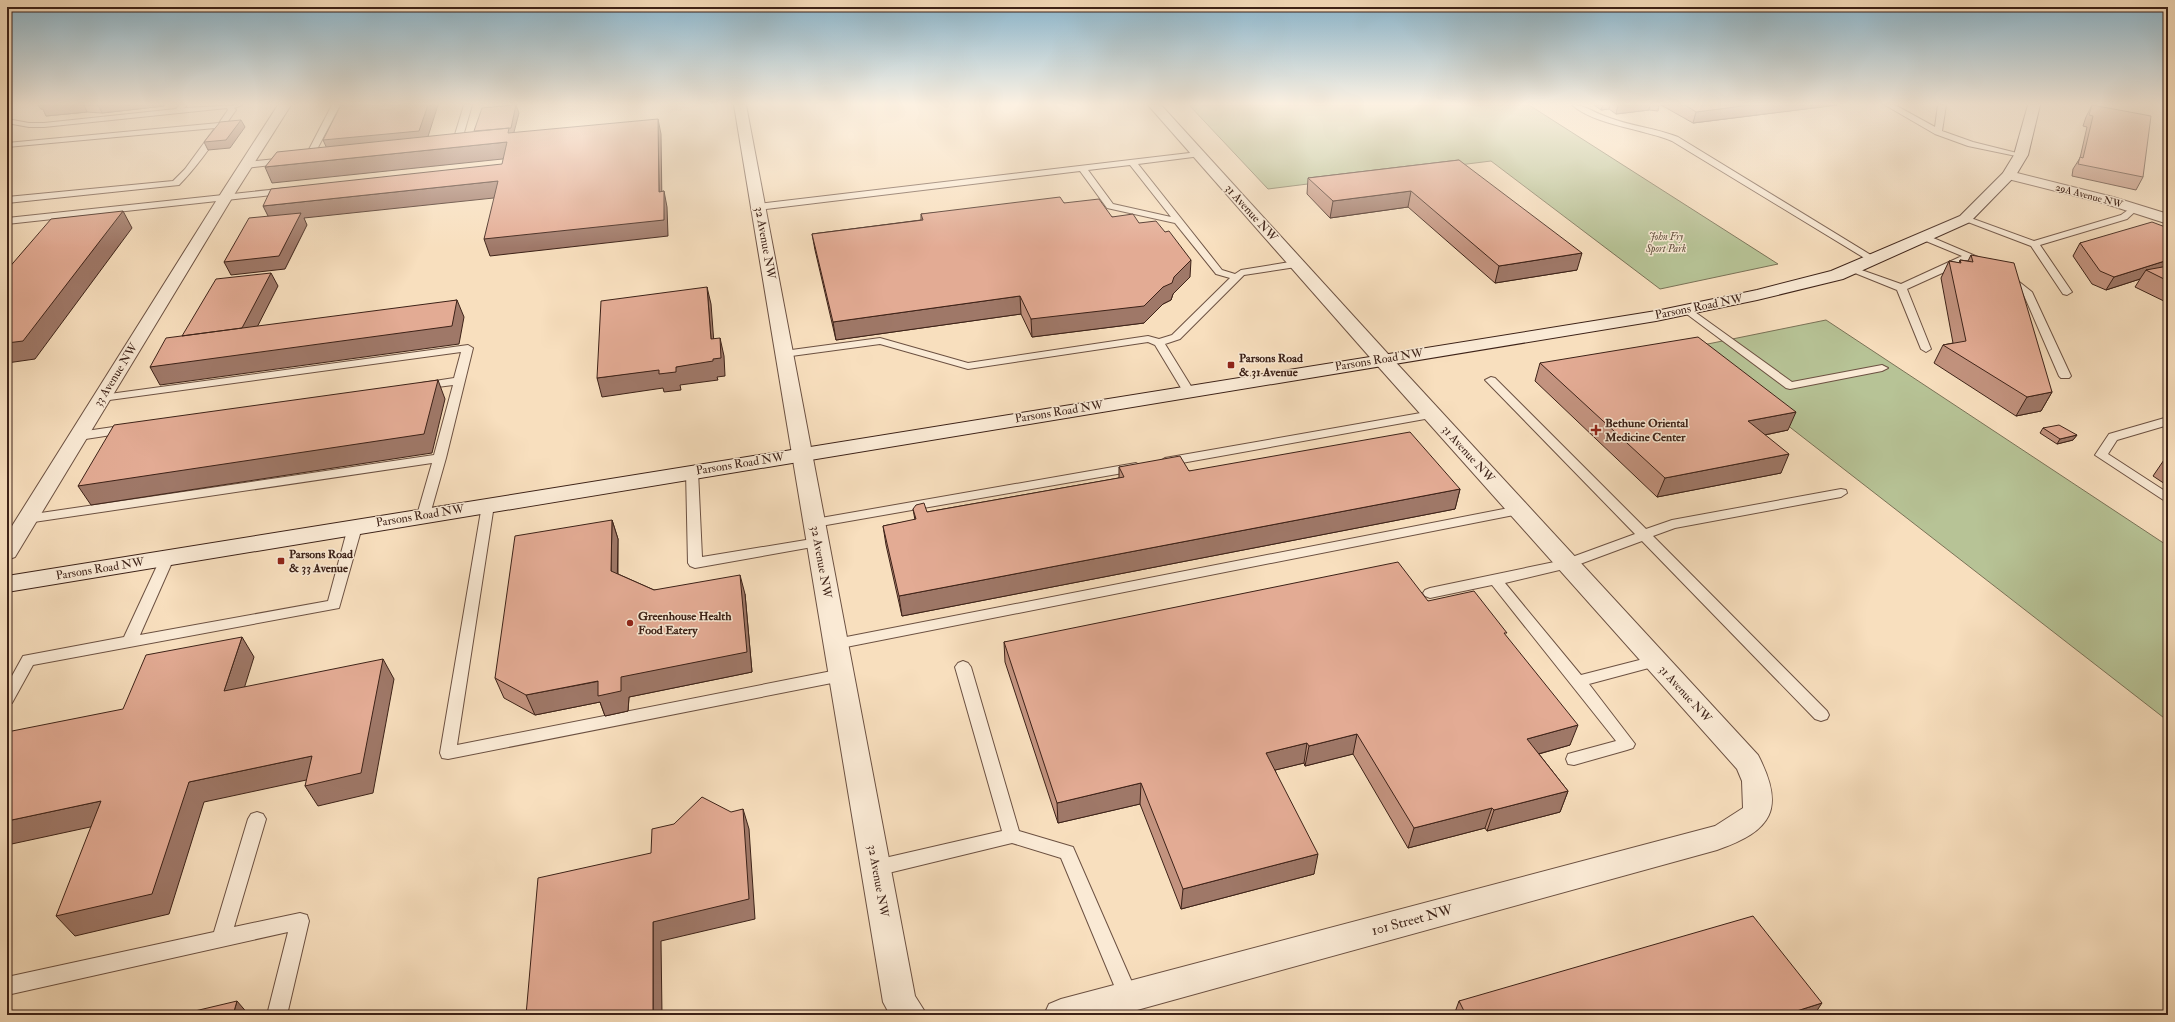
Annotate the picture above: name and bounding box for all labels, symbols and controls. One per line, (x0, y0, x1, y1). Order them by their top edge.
street label: 31 Avenue NW (1221, 181, 1281, 245)
street label: 29A Avenue NW (2054, 181, 2125, 211)
street label: 32 Avenue NW (751, 206, 779, 281)
park label: John Fry Sport Park (1645, 231, 1686, 255)
street label: Parsons Road NW (1654, 291, 1745, 323)
street label: 33 Avenue NW (91, 340, 142, 409)
street label: Parsons Road NW (1334, 345, 1425, 374)
place label: Parsons Road & 31 Avenue (1239, 351, 1303, 380)
marker: Parsons Road & 31 Avenue (1226, 360, 1236, 370)
street label: Parsons Road NW (1014, 397, 1105, 426)
place label: Bethune Oriental Medicine Center (1604, 416, 1689, 445)
street label: 31 Avenue NW (1438, 422, 1498, 486)
marker: Bethune Oriental Medicine Center (1590, 424, 1602, 436)
street label: Parsons Road NW (695, 449, 786, 478)
street label: Parsons Road NW (375, 501, 466, 530)
street label: 32 Avenue NW (807, 525, 835, 600)
place label: Parsons Road & 33 Avenue (289, 547, 353, 576)
street label: Parsons Road NW (55, 554, 146, 583)
marker: Parsons Road & 33 Avenue (276, 556, 286, 566)
place label: Greenhouse Health Food Eatery (638, 609, 732, 638)
marker: Greenhouse Health Food Eatery (625, 618, 635, 628)
street label: 31 Avenue NW (1655, 662, 1715, 726)
street label: 32 Avenue NW (864, 844, 892, 919)
street label: 101 Street NW (1370, 901, 1455, 939)

